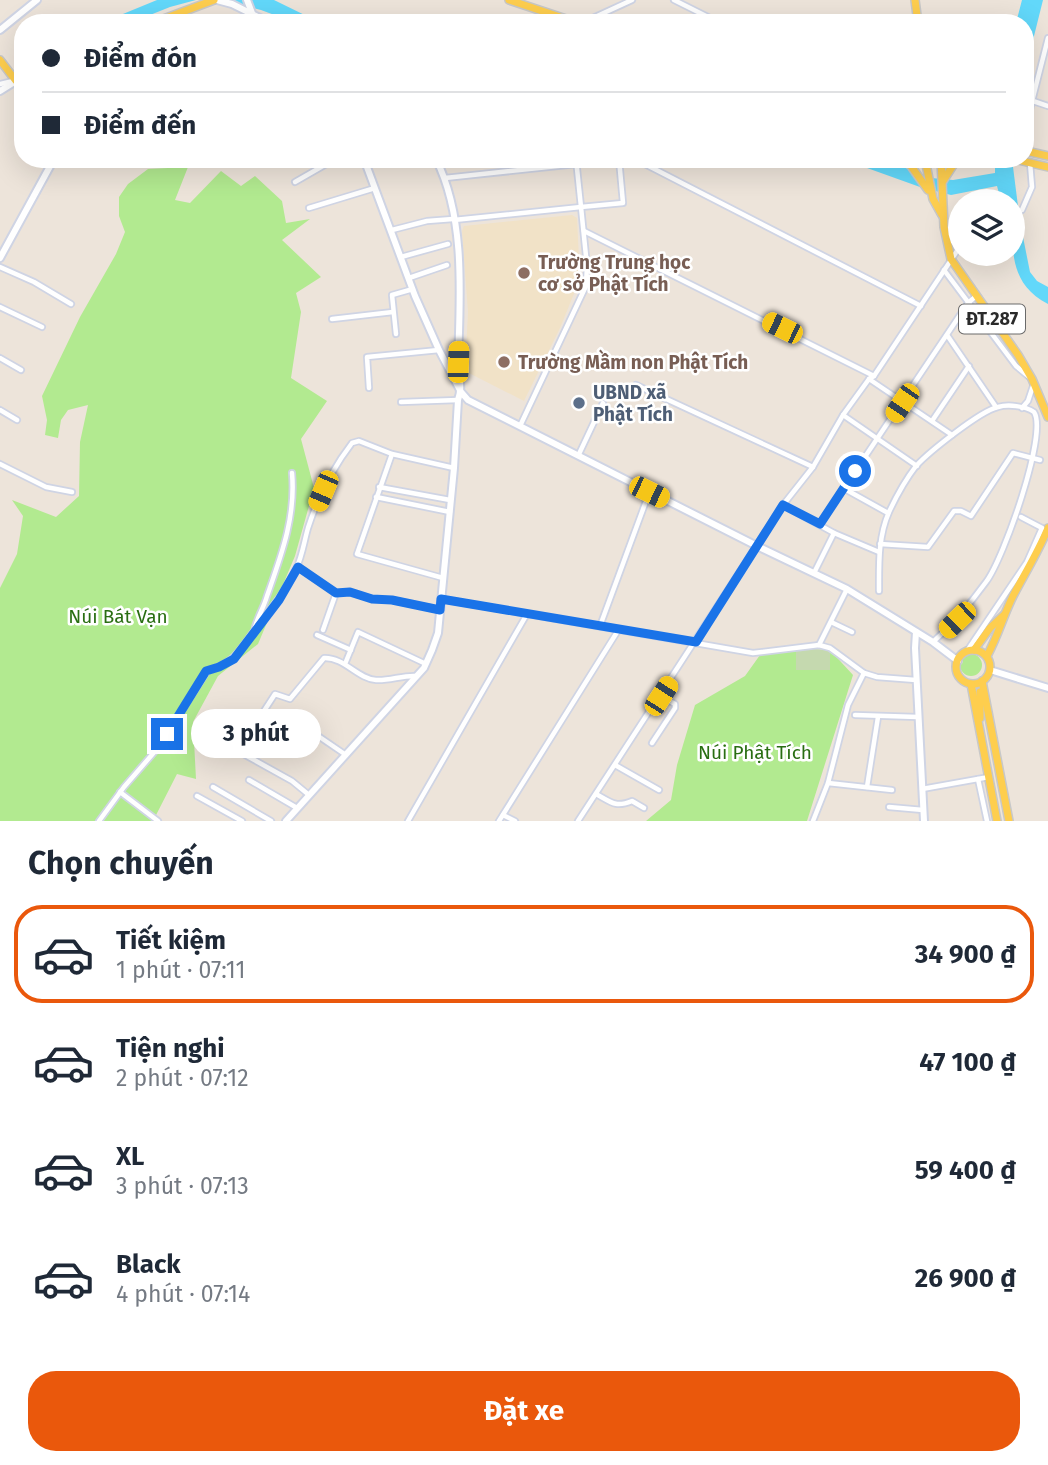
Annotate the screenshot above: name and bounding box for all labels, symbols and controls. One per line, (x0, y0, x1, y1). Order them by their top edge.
text: Điểm đón (84, 43, 197, 74)
text: Điểm đến (84, 110, 196, 141)
map controls (948, 189, 1025, 266)
button: layers (948, 189, 1025, 266)
place label: Trường Trung học cơ sở Phật Tích (538, 251, 690, 296)
marker: Trường Trung học cơ sở Phật Tích (516, 265, 532, 281)
road number: ĐT.287 (959, 304, 1025, 334)
car (759, 309, 806, 347)
car (447, 341, 470, 383)
place label: Trường Mầm non Phật Tích (518, 349, 748, 374)
marker: Trường Mầm non Phật Tích (496, 354, 512, 370)
car (882, 380, 923, 426)
place label: UBND xã Phật Tích (593, 381, 673, 426)
marker: UBND xã Phật Tích (571, 395, 587, 411)
route start (839, 455, 871, 487)
car (306, 468, 341, 514)
car (626, 473, 673, 511)
car (935, 598, 980, 642)
park label: Núi Bát Vạn (68, 605, 168, 628)
car (641, 673, 682, 719)
callout: 3 phút (192, 710, 321, 758)
route end (151, 718, 183, 750)
text: 3 phút (223, 719, 289, 747)
park label: Núi Phật Tích (698, 741, 812, 764)
text: Chọn chuyến (28, 844, 214, 882)
icon: car (32, 923, 95, 986)
text: Tiết kiệm (116, 925, 226, 956)
text: 34 900 ₫ (915, 939, 1016, 970)
text: 1 phút · 07:11 (116, 956, 245, 984)
icon: car (32, 1031, 95, 1094)
text: Tiện nghi (116, 1033, 225, 1064)
text: 47 100 ₫ (919, 1047, 1016, 1078)
text: 2 phút · 07:12 (116, 1064, 249, 1092)
icon: car (32, 1139, 95, 1202)
text: XL (116, 1141, 144, 1172)
text: 59 400 ₫ (915, 1155, 1016, 1186)
text: 3 phút · 07:13 (116, 1172, 249, 1200)
icon: car (32, 1247, 95, 1310)
text: Black (116, 1249, 181, 1280)
text: 26 900 ₫ (915, 1263, 1016, 1294)
text: 4 phút · 07:14 (116, 1280, 250, 1308)
button: Đặt xe (28, 1371, 1020, 1451)

